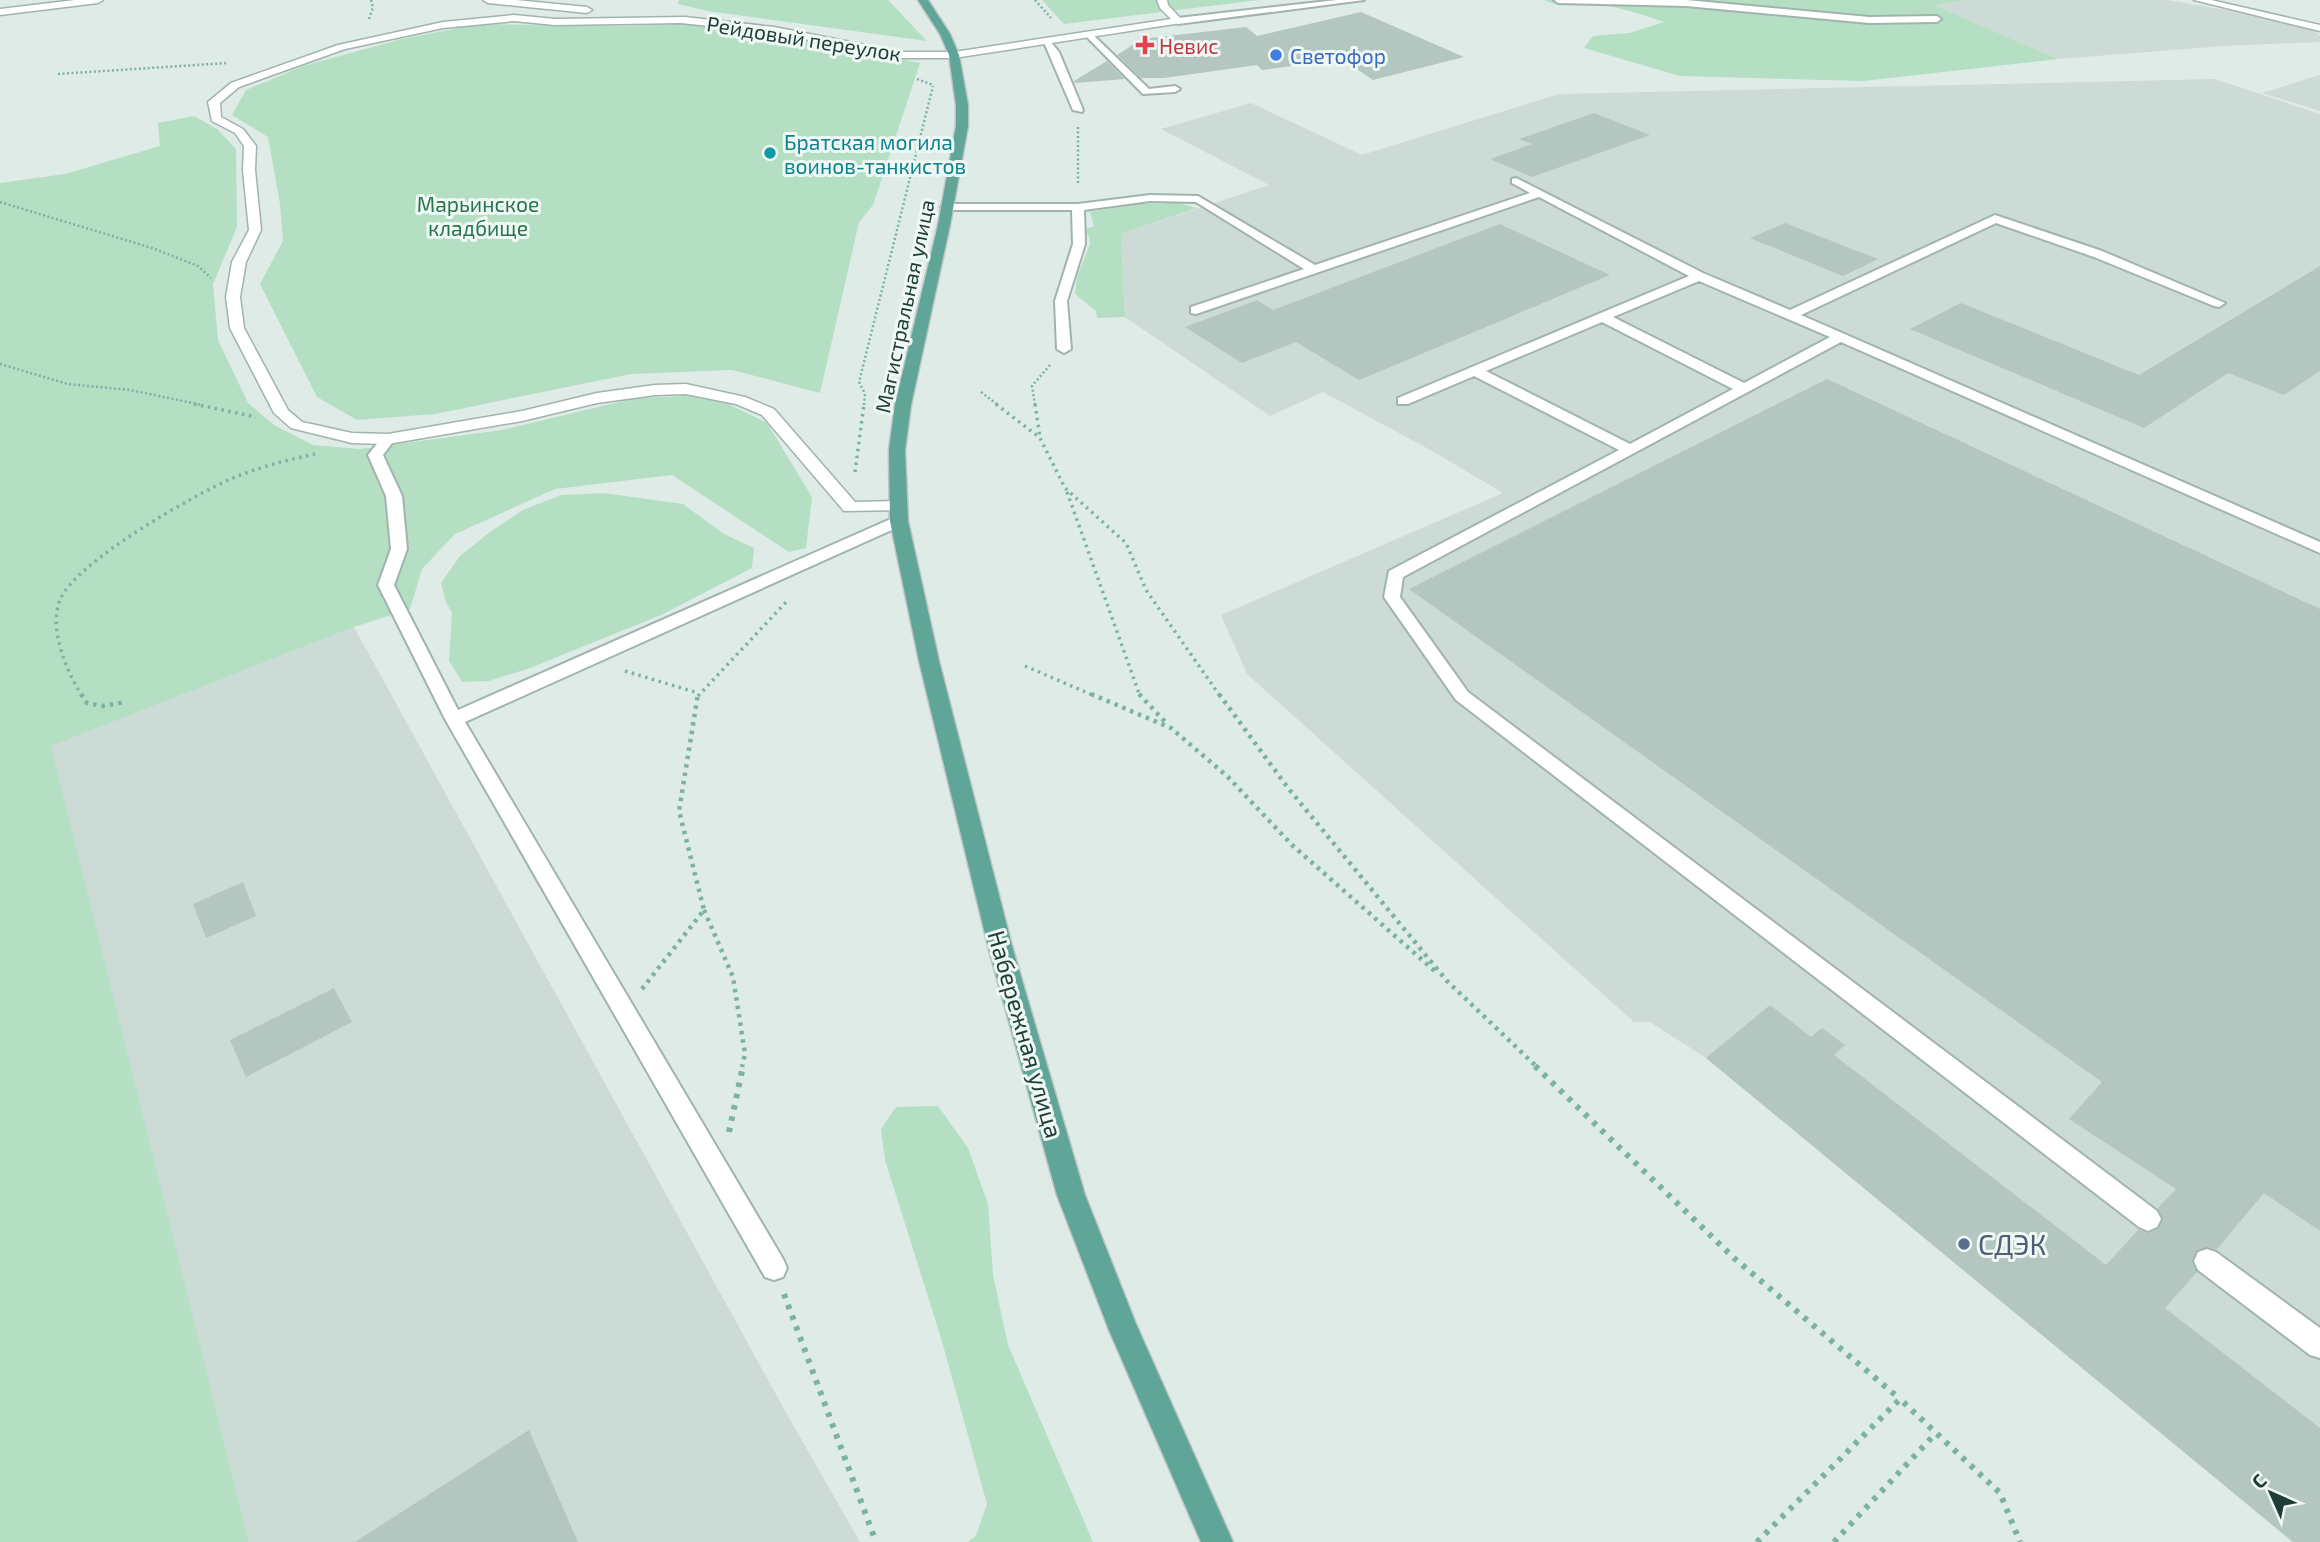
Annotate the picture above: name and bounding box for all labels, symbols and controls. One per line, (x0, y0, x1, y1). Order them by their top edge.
street label: Рейдовый переулок (705, 10, 903, 67)
place label: Невис (1159, 33, 1219, 58)
marker: Невис (1137, 37, 1153, 53)
place label: Светофор (1290, 43, 1386, 68)
marker: Светофор (1268, 47, 1284, 63)
place label: Братская могила воинов-танкистов (784, 129, 966, 178)
marker: Братская могила воинов-танкистов (762, 145, 778, 161)
park label: Марьинское кладбище (417, 191, 539, 240)
street label: Магистральная улица (869, 197, 940, 415)
street label: Набережная улица (982, 927, 1069, 1141)
place label: СДЭК (1978, 1227, 2046, 1261)
marker: СДЭК (1956, 1236, 1972, 1252)
north arrow (2236, 1458, 2306, 1528)
text: С (2247, 1469, 2271, 1493)

